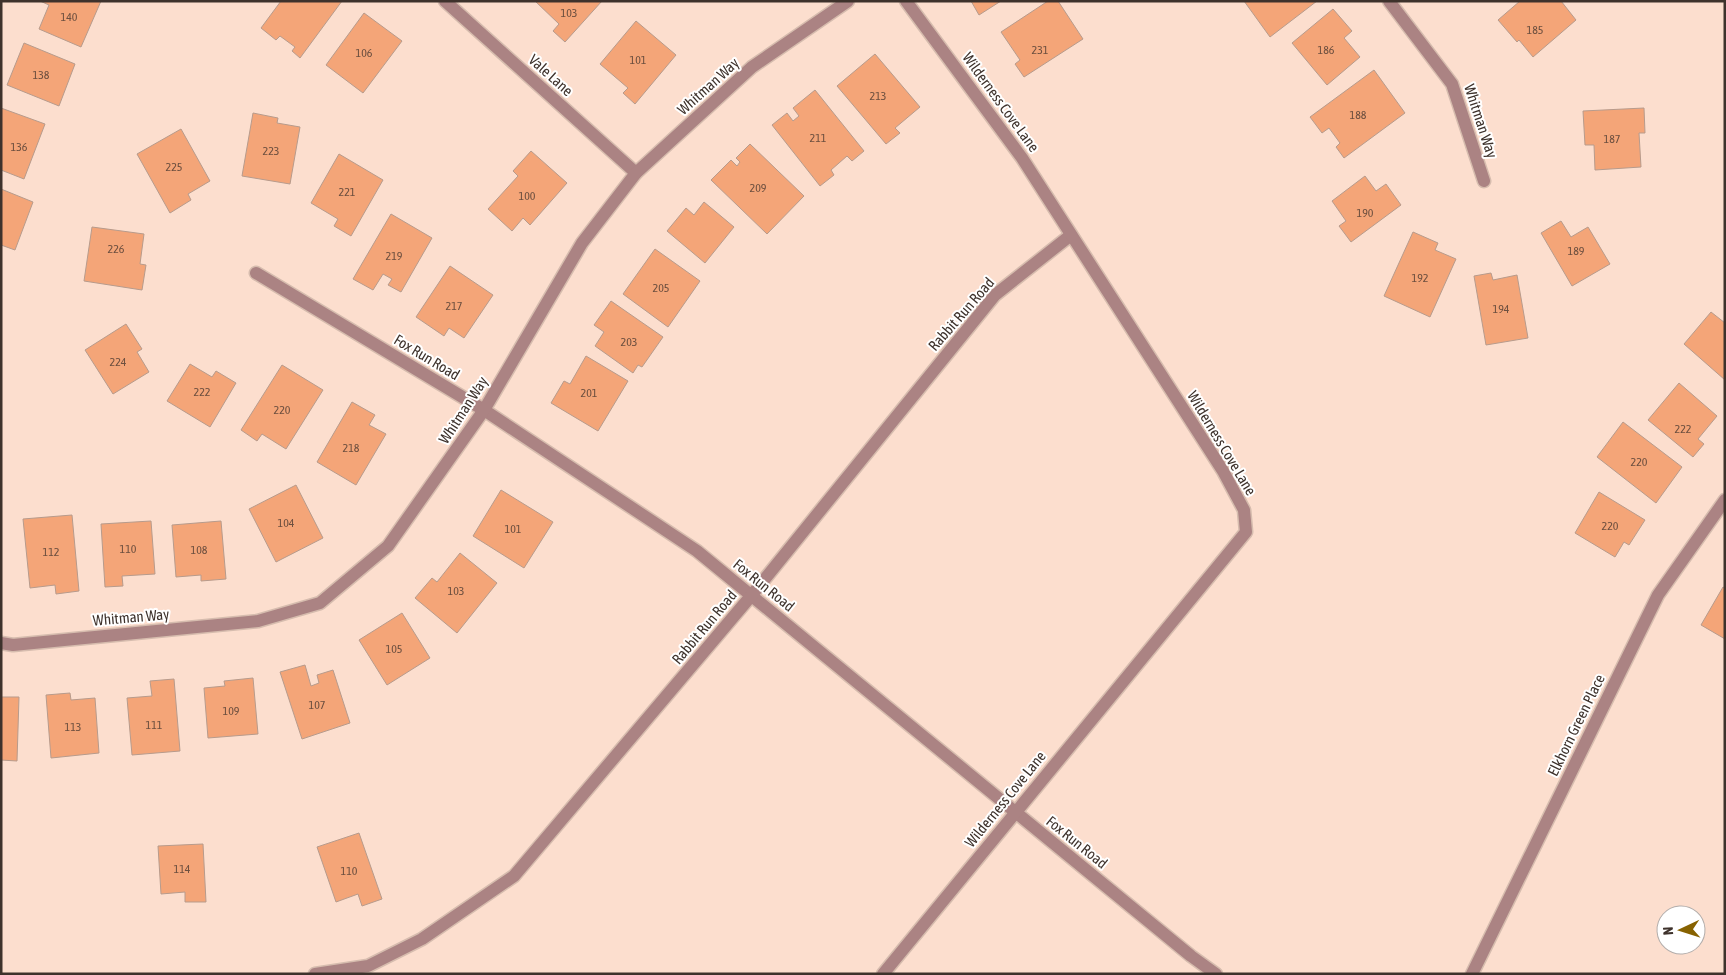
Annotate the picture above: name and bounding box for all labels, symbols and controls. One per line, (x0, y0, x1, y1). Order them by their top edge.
house number: 103 (561, 6, 577, 20)
house number: 140 (61, 10, 78, 24)
house number: 185 (1527, 23, 1543, 37)
house number: 231 (1032, 43, 1049, 57)
house number: 186 (1318, 43, 1335, 57)
house number: 106 (356, 46, 373, 60)
street label: Wilderness Cove Lane (959, 49, 1043, 155)
street label: Vale Lane (525, 51, 577, 99)
house number: 101 (630, 53, 647, 67)
street label: Whitman Way (674, 54, 742, 118)
house number: 138 (33, 68, 50, 82)
street label: Whitman Way (1461, 82, 1501, 160)
house number: 213 (870, 89, 886, 103)
house number: 188 (1350, 108, 1367, 122)
house number: 211 (810, 131, 827, 145)
house number: 187 (1604, 132, 1621, 146)
house number: 136 (11, 140, 28, 154)
house number: 223 (263, 144, 279, 158)
house number: 225 (166, 160, 182, 174)
house number: 209 (750, 181, 767, 195)
house number: 221 (339, 185, 356, 199)
house number: 100 (519, 189, 536, 203)
house number: 190 (1357, 206, 1374, 220)
house number: 226 (108, 242, 125, 256)
house number: 189 (1568, 244, 1585, 258)
house number: 219 (386, 249, 403, 263)
house number: 192 (1412, 271, 1428, 285)
street label: Rabbit Run Road (925, 274, 997, 354)
house number: 205 (653, 281, 669, 295)
house number: 217 (446, 299, 463, 313)
house number: 194 (1493, 302, 1510, 316)
street label: Fox Run Road (391, 331, 463, 383)
house number: 203 (621, 335, 637, 349)
house number: 224 (110, 355, 127, 369)
street label: Whitman Way (435, 373, 491, 447)
house number: 222 (194, 385, 210, 399)
house number: 201 (581, 386, 598, 400)
street label: Wilderness Cove Lane (1184, 388, 1260, 498)
house number: 220 (274, 403, 291, 417)
house number: 222 (1675, 422, 1691, 436)
house number: 218 (343, 441, 360, 455)
house number: 220 (1631, 455, 1648, 469)
house number: 104 (278, 516, 295, 530)
house number: 220 (1602, 519, 1619, 533)
house number: 101 (505, 522, 522, 536)
house number: 110 (120, 542, 137, 556)
house number: 108 (191, 543, 208, 557)
house number: 112 (43, 545, 59, 559)
street label: Fox Run Road (730, 555, 798, 615)
house number: 103 (448, 584, 464, 598)
street label: Rabbit Run Road (668, 587, 740, 667)
street label: Whitman Way (92, 605, 170, 629)
house number: 105 (386, 642, 402, 656)
street label: Elkhorn Green Place (1544, 671, 1608, 779)
house number: 107 (309, 698, 326, 712)
house number: 109 (223, 704, 240, 718)
house number: 111 (146, 718, 163, 732)
house number: 113 (65, 720, 81, 734)
street label: Wilderness Cove Lane (961, 747, 1049, 850)
street label: Fox Run Road (1043, 812, 1111, 872)
house number: 114 (174, 862, 191, 876)
house number: 110 (341, 864, 358, 878)
north arrow (1656, 905, 1706, 955)
text: N (1660, 926, 1676, 936)

